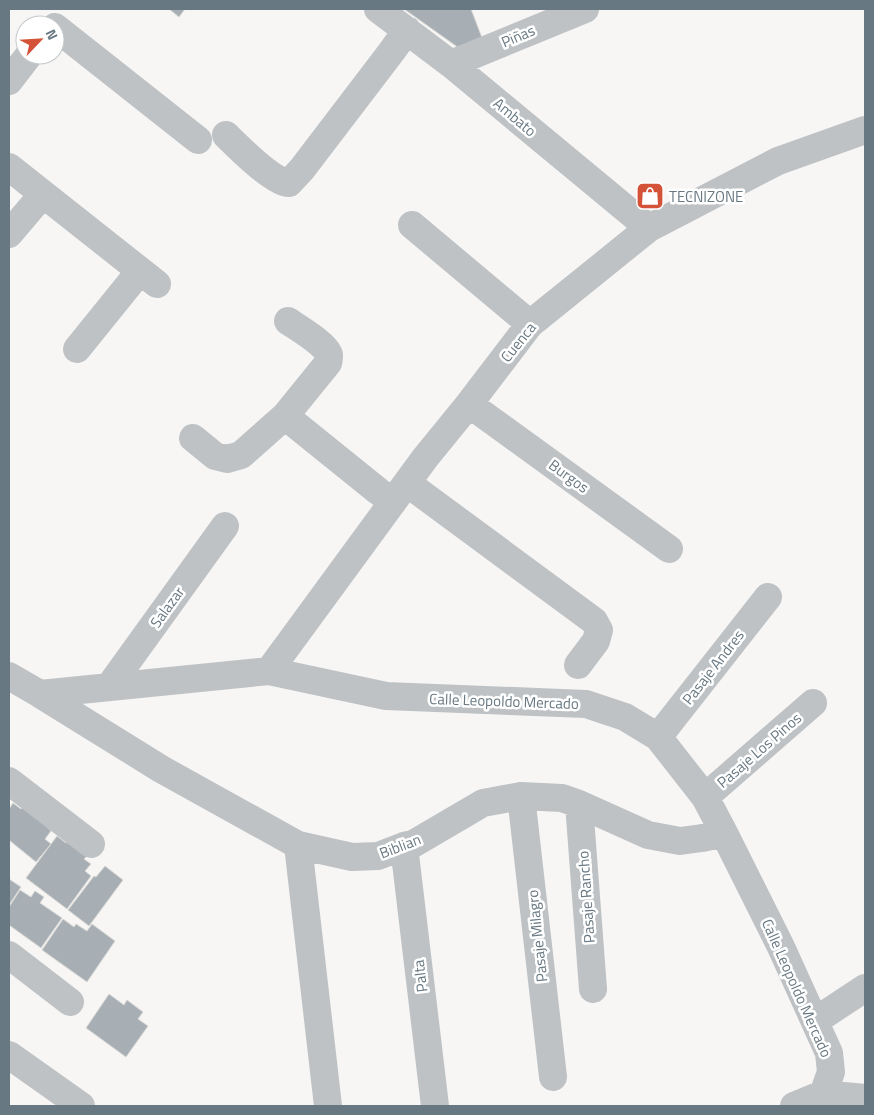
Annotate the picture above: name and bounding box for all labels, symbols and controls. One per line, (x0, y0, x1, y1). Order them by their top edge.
north arrow (15, 15, 65, 65)
street label: Piñas (498, 19, 538, 53)
text: N (41, 25, 64, 43)
street label: Ambato (488, 92, 542, 142)
shop icon: TECNIZONE (635, 181, 665, 211)
place label: TECNIZONE (669, 185, 743, 208)
street label: Cuenca (495, 317, 542, 367)
street label: Burgos (544, 453, 594, 499)
street label: Salazar (144, 582, 190, 632)
street label: Pasaje Andres (676, 625, 750, 709)
street label: Calle Leopoldo Mercado (429, 687, 579, 715)
street label: Pasaje Los Pinos (712, 707, 806, 793)
street label: Biblian (376, 828, 424, 864)
street label: Pasaje Rancho (571, 850, 601, 944)
street label: Pasaje Milagro (521, 889, 553, 983)
street label: Calle Leopoldo Mercado (756, 915, 838, 1061)
street label: Palta (407, 958, 433, 994)

